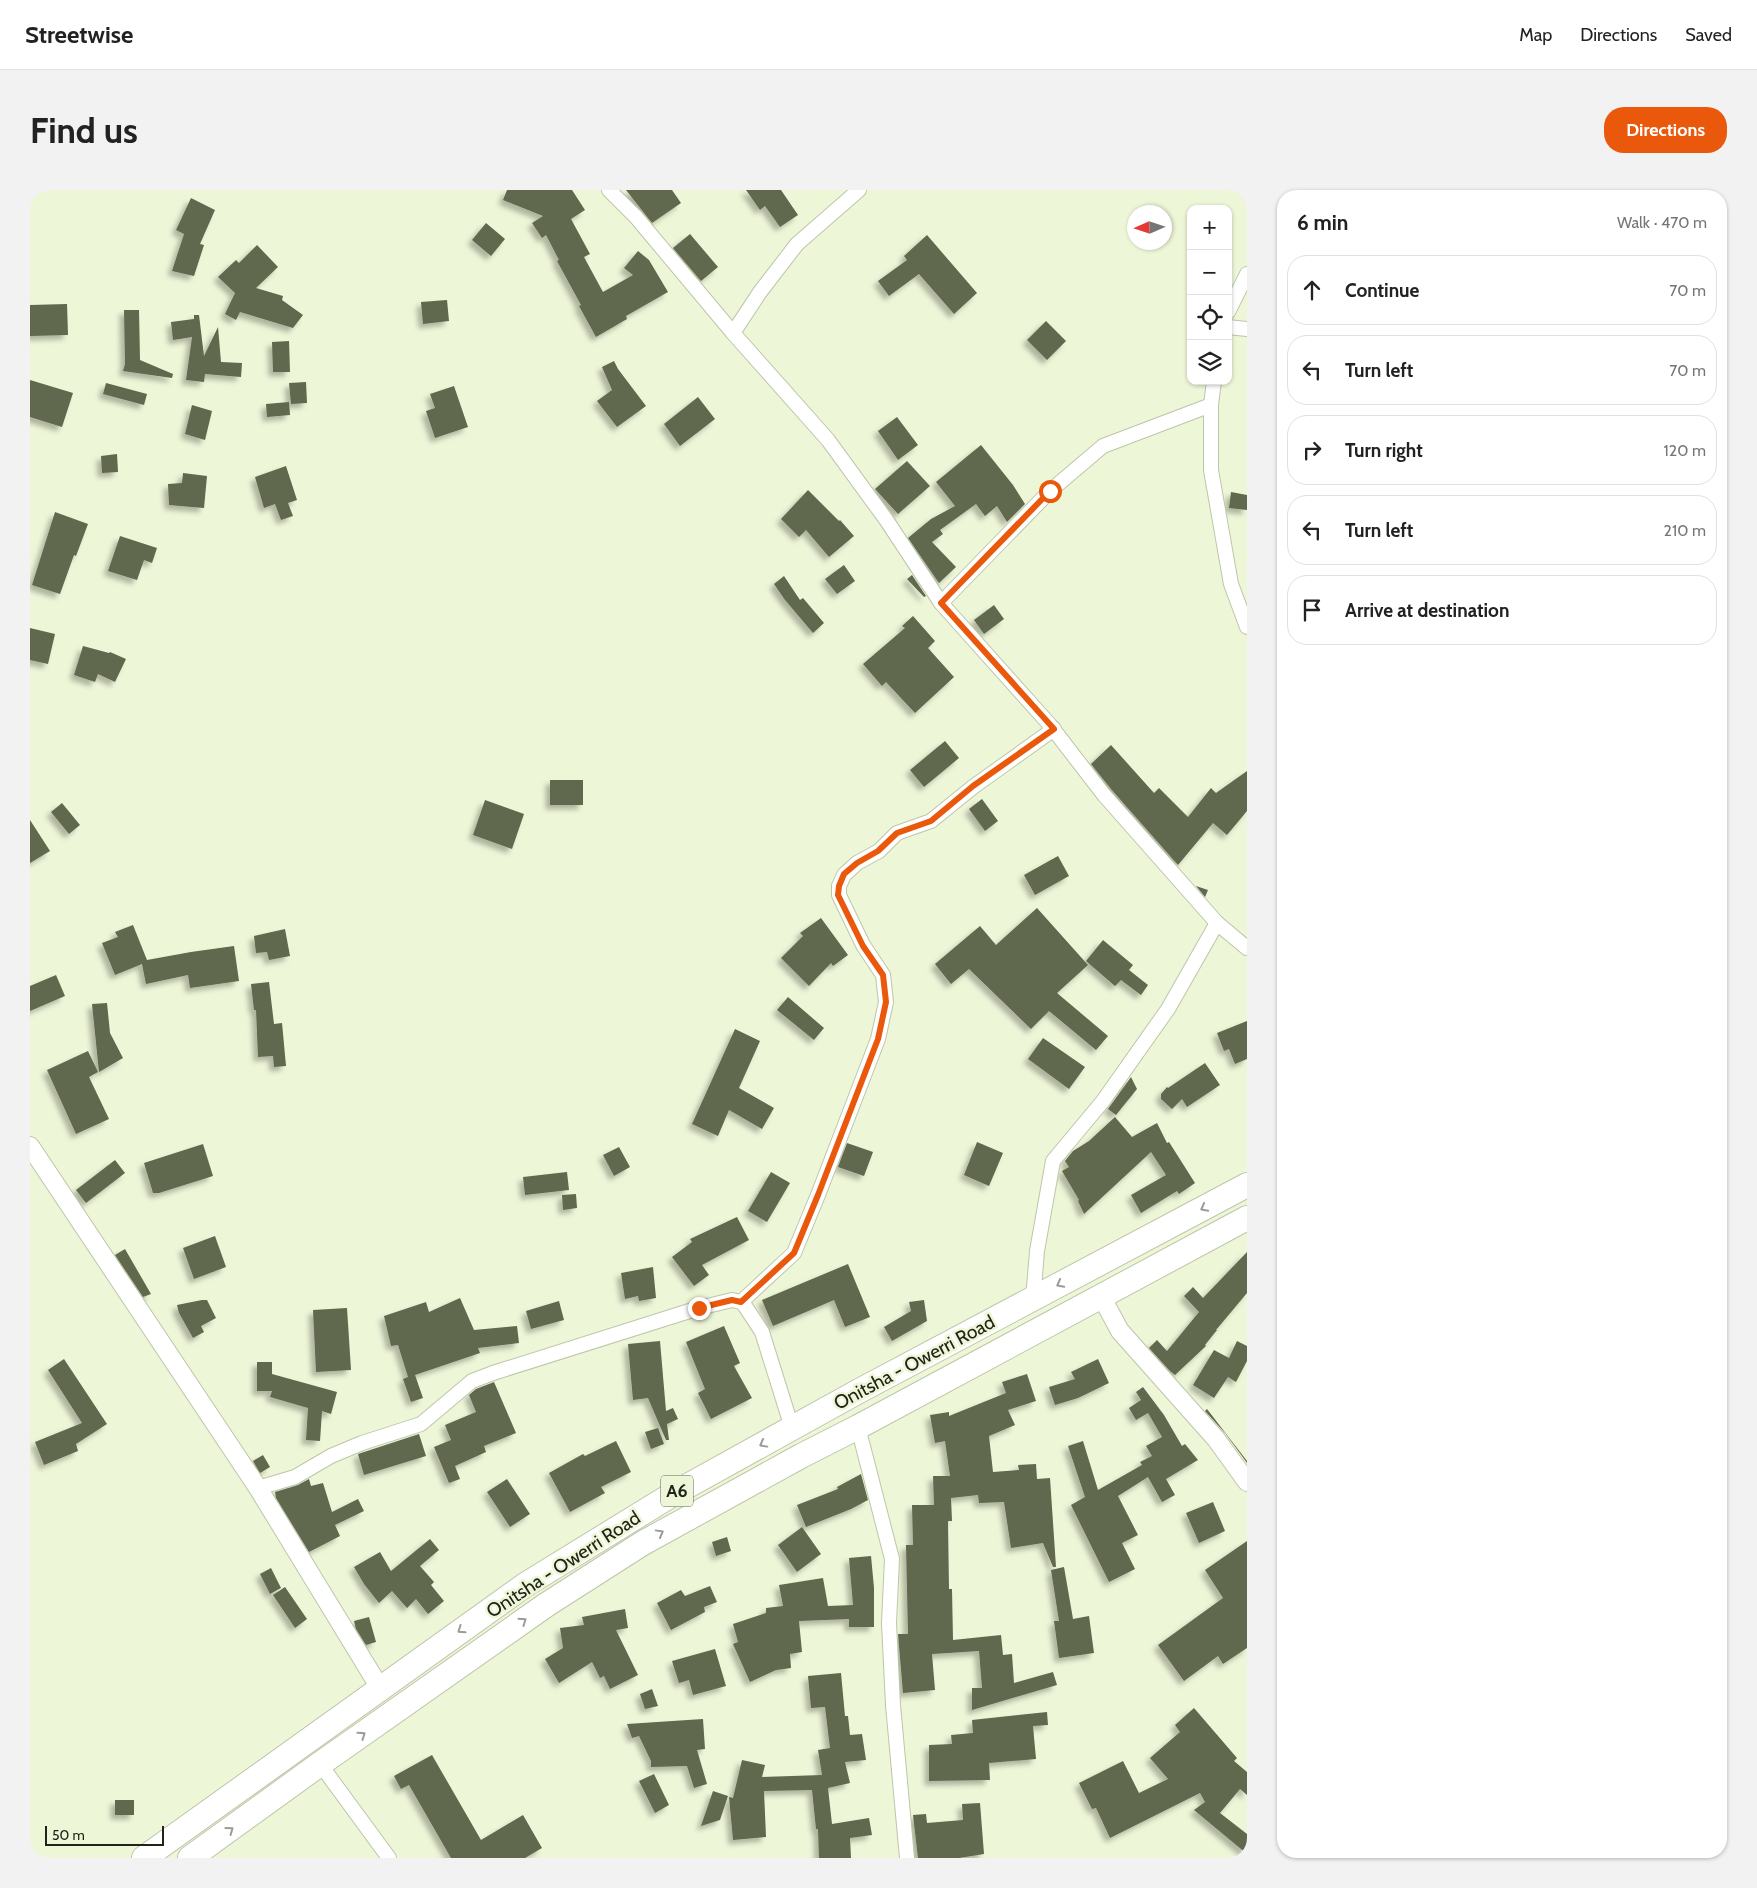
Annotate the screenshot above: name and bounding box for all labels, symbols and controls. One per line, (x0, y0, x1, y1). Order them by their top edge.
text: Streetwise (25, 20, 133, 49)
text: Map (1519, 24, 1552, 46)
text: Directions (1580, 24, 1657, 46)
text: Saved (1685, 24, 1732, 46)
button: Directions (1604, 107, 1727, 153)
text: Find us (30, 109, 138, 152)
north arrow (1127, 205, 1172, 250)
map controls (1187, 205, 1232, 385)
button: + (1187, 205, 1232, 250)
text: 6 min (1297, 210, 1348, 235)
text: Walk · 470 m (1617, 213, 1707, 232)
button: − (1187, 250, 1232, 295)
icon: ahead (1298, 276, 1326, 304)
text: Continue (1345, 279, 1419, 302)
text: 70 m (1669, 281, 1706, 300)
button: locate (1187, 295, 1232, 340)
button: layers (1187, 340, 1232, 385)
icon: left (1298, 356, 1326, 384)
text: Turn left (1345, 359, 1413, 382)
text: 70 m (1669, 361, 1706, 380)
icon: right (1298, 436, 1326, 464)
text: Turn right (1345, 439, 1423, 462)
text: 120 m (1664, 441, 1706, 460)
route start (1039, 480, 1062, 503)
icon: left (1298, 516, 1326, 544)
text: Turn left (1345, 519, 1413, 542)
text: 210 m (1664, 521, 1706, 540)
icon: arrive (1298, 596, 1326, 624)
text: Arrive at destination (1345, 599, 1509, 622)
one-way arrow (1200, 1202, 1209, 1212)
one-way arrow (1057, 1278, 1066, 1288)
route end (688, 1297, 711, 1320)
street label: Onitsha - Owerri Road (830, 1310, 999, 1415)
one-way arrow (759, 1438, 768, 1448)
road number: A6 (661, 1475, 693, 1506)
street label: Onitsha - Owerri Road (482, 1506, 645, 1623)
one-way arrow (654, 1529, 663, 1539)
one-way arrow (517, 1618, 527, 1627)
one-way arrow (457, 1624, 467, 1633)
one-way arrow (356, 1732, 366, 1741)
scale bar (45, 1823, 164, 1846)
text: 50 m (52, 1826, 85, 1844)
one-way arrow (224, 1827, 234, 1836)

